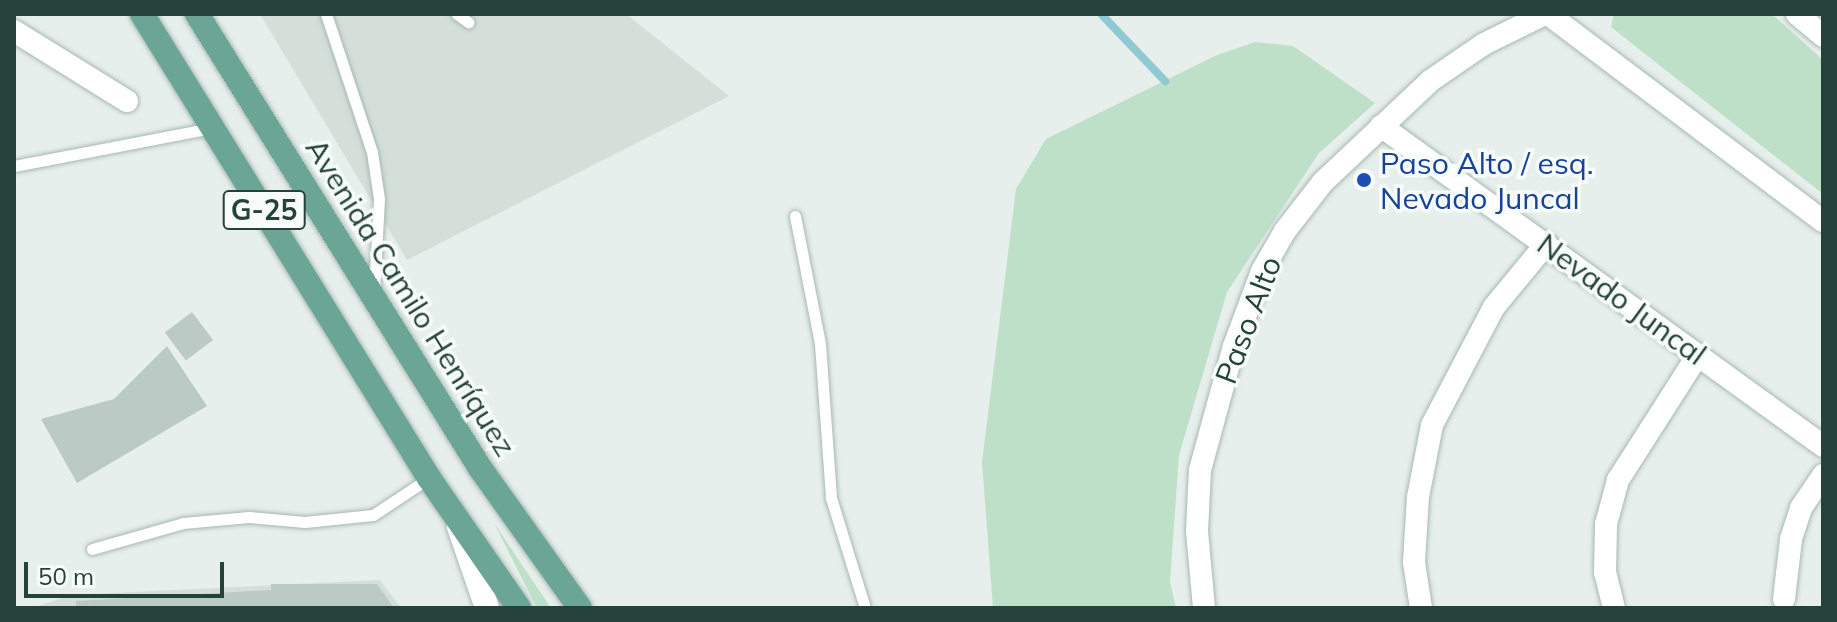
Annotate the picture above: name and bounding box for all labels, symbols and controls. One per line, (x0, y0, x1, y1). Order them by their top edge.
street label: Avenida Camilo Henríquez (298, 132, 524, 462)
place label: Paso Alto / esq. Nevado Juncal (1380, 145, 1594, 216)
marker: Paso Alto / esq. Nevado Juncal (1355, 171, 1373, 189)
road number: G-25 (222, 186, 306, 234)
street label: Nevado Juncal (1531, 226, 1713, 372)
street label: Paso Alto (1207, 251, 1289, 389)
scale bar (28, 546, 228, 596)
text: 50 m (38, 561, 94, 591)

